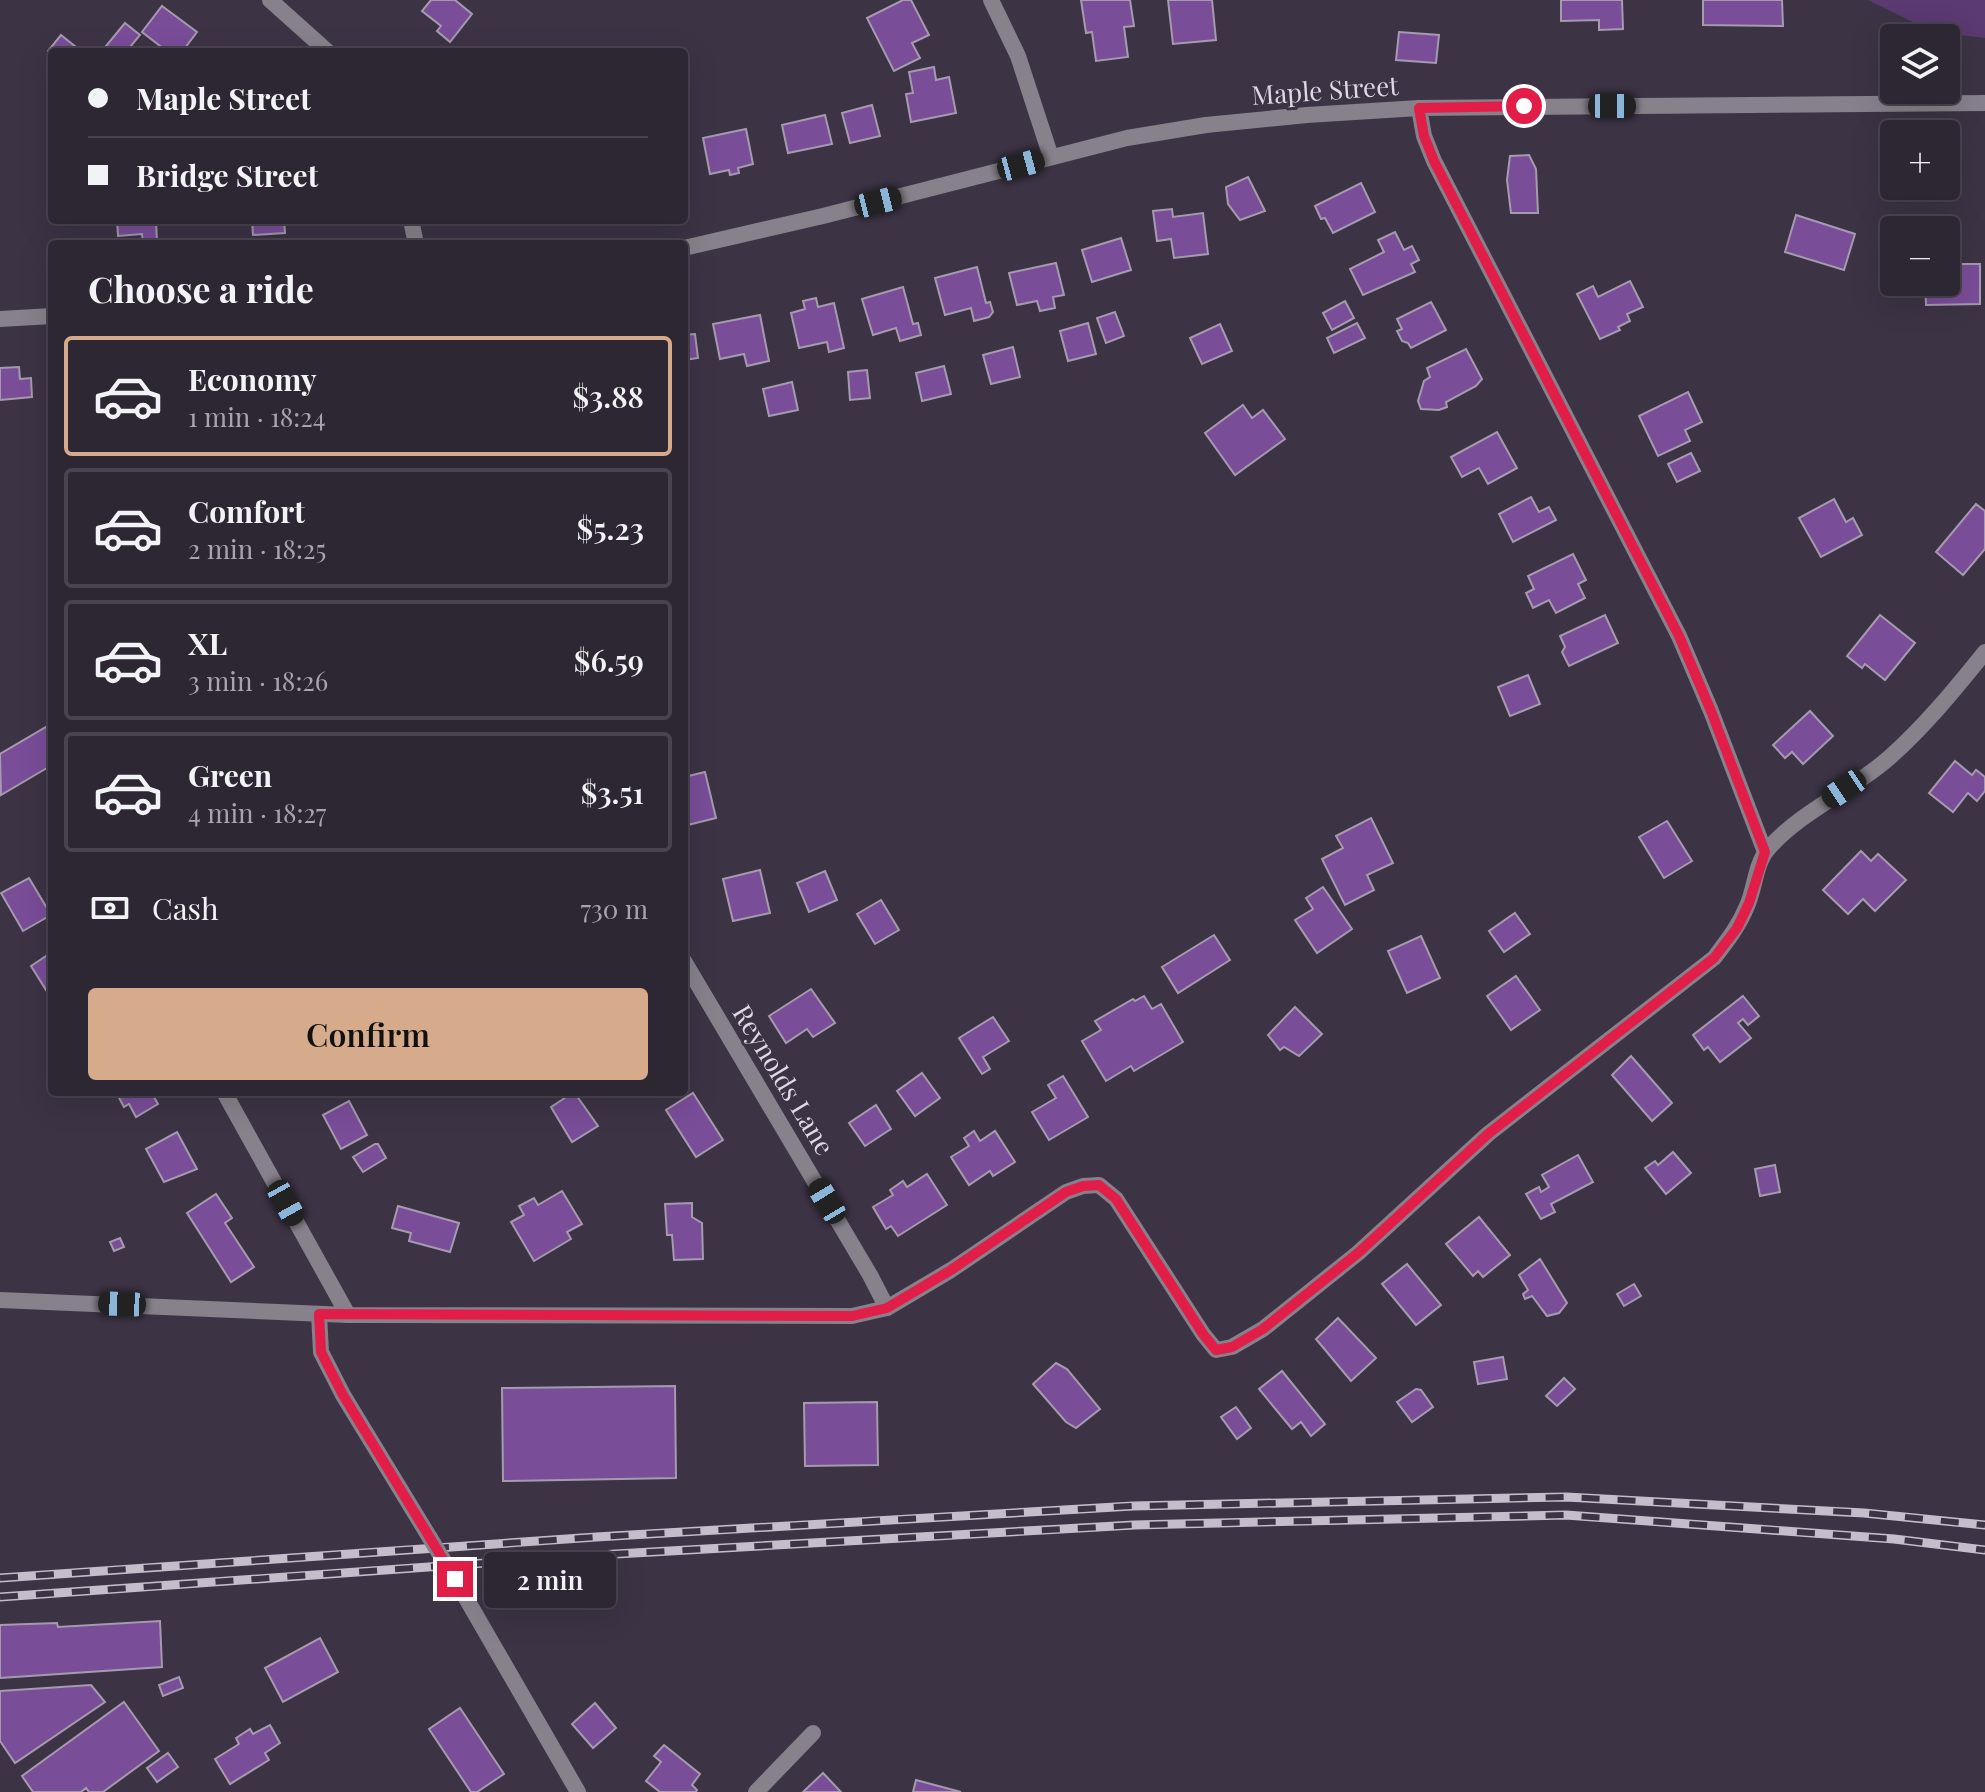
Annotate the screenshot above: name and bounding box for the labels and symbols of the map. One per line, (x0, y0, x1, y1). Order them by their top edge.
street label: Maple Street (1250, 67, 1400, 112)
route start (1506, 88, 1542, 124)
car (1588, 94, 1636, 118)
car (995, 147, 1047, 183)
car (852, 185, 904, 219)
car (1817, 766, 1871, 812)
street label: Reynolds Lane (726, 998, 843, 1161)
car (804, 1174, 850, 1228)
car (264, 1176, 308, 1230)
car (98, 1291, 146, 1317)
callout: 2 min (483, 1551, 615, 1607)
route end (437, 1561, 473, 1597)

